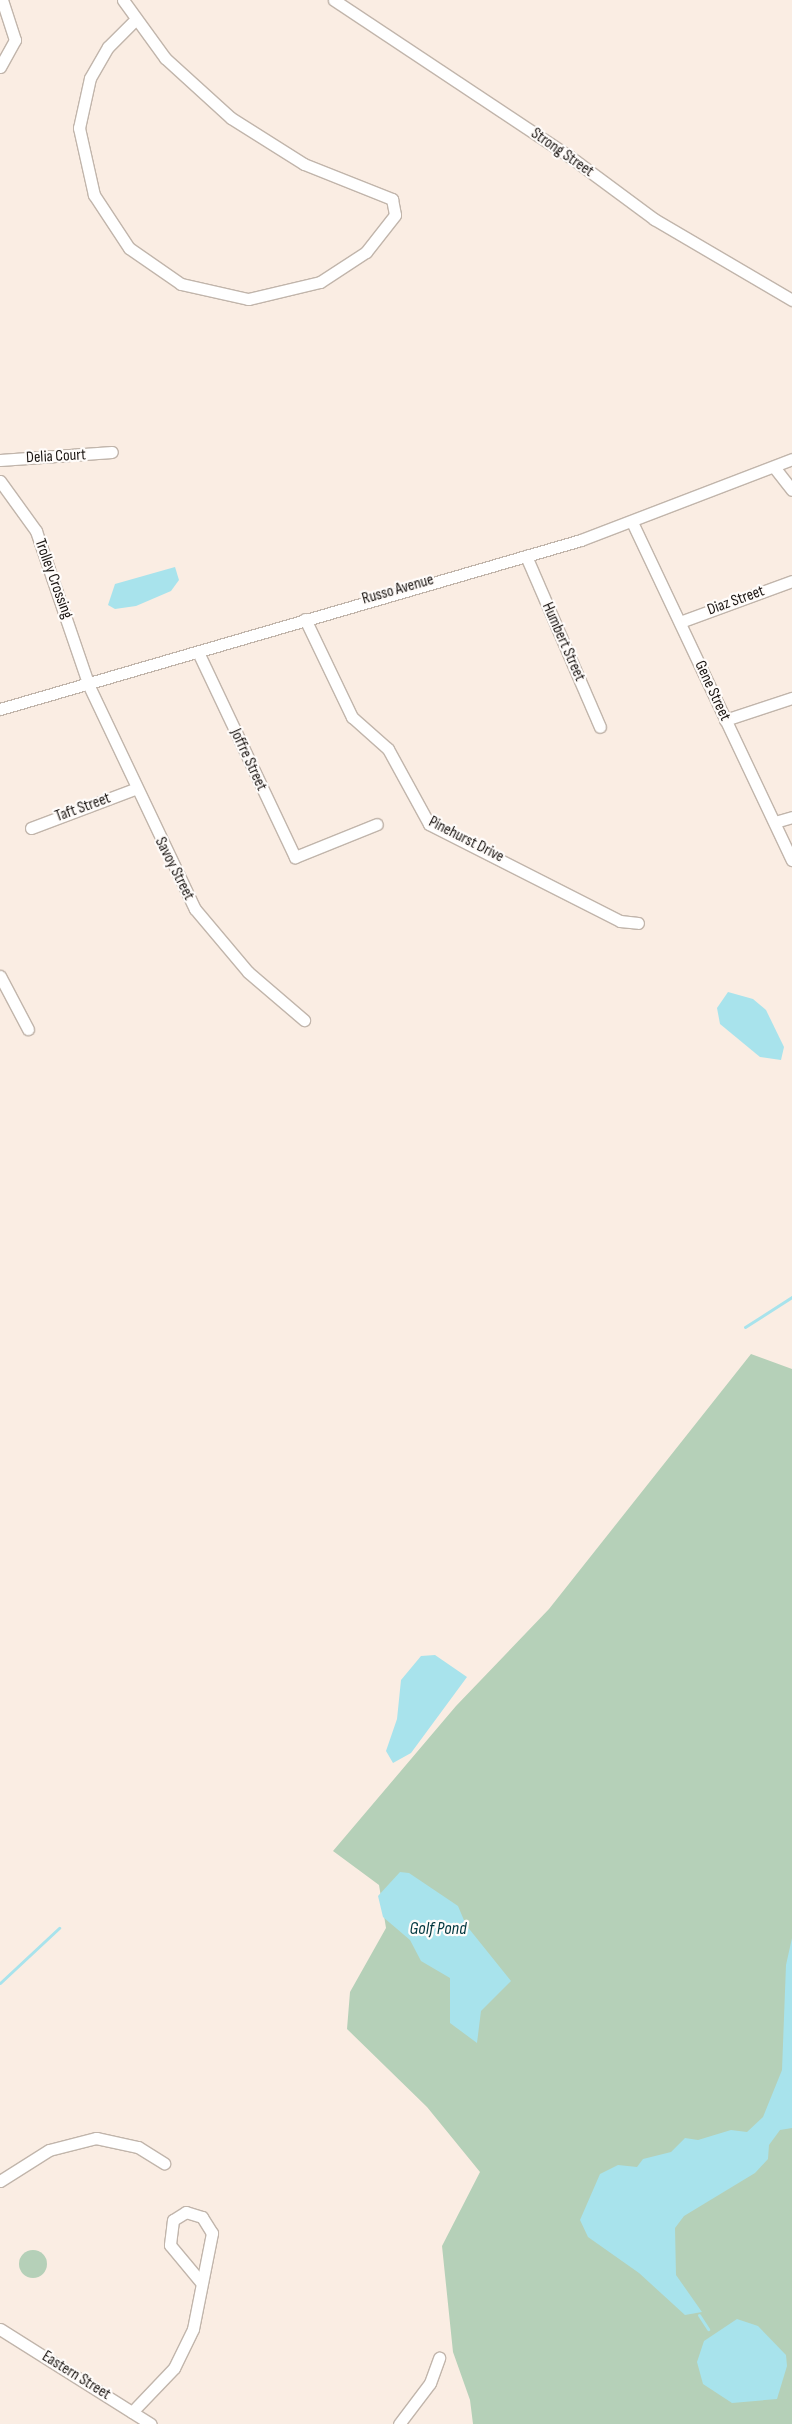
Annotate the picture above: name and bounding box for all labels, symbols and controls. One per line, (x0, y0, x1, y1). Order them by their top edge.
street label: Strong Street (527, 124, 597, 182)
street label: Delia Court (26, 446, 86, 468)
street label: Trolley Crossing (30, 536, 76, 622)
street label: Russo Avenue (360, 571, 436, 609)
street label: Diaz Street (705, 582, 767, 620)
street label: Humbert Street (537, 600, 589, 684)
street label: Gene Street (690, 658, 734, 724)
street label: Joffre Street (225, 726, 271, 794)
street label: Taft Street (53, 789, 113, 827)
street label: Pinehurst Drive (425, 813, 507, 867)
street label: Savoy Street (150, 834, 198, 904)
water label: Golf Pond (409, 1918, 467, 1940)
street label: Eastern Street (38, 2347, 114, 2405)

